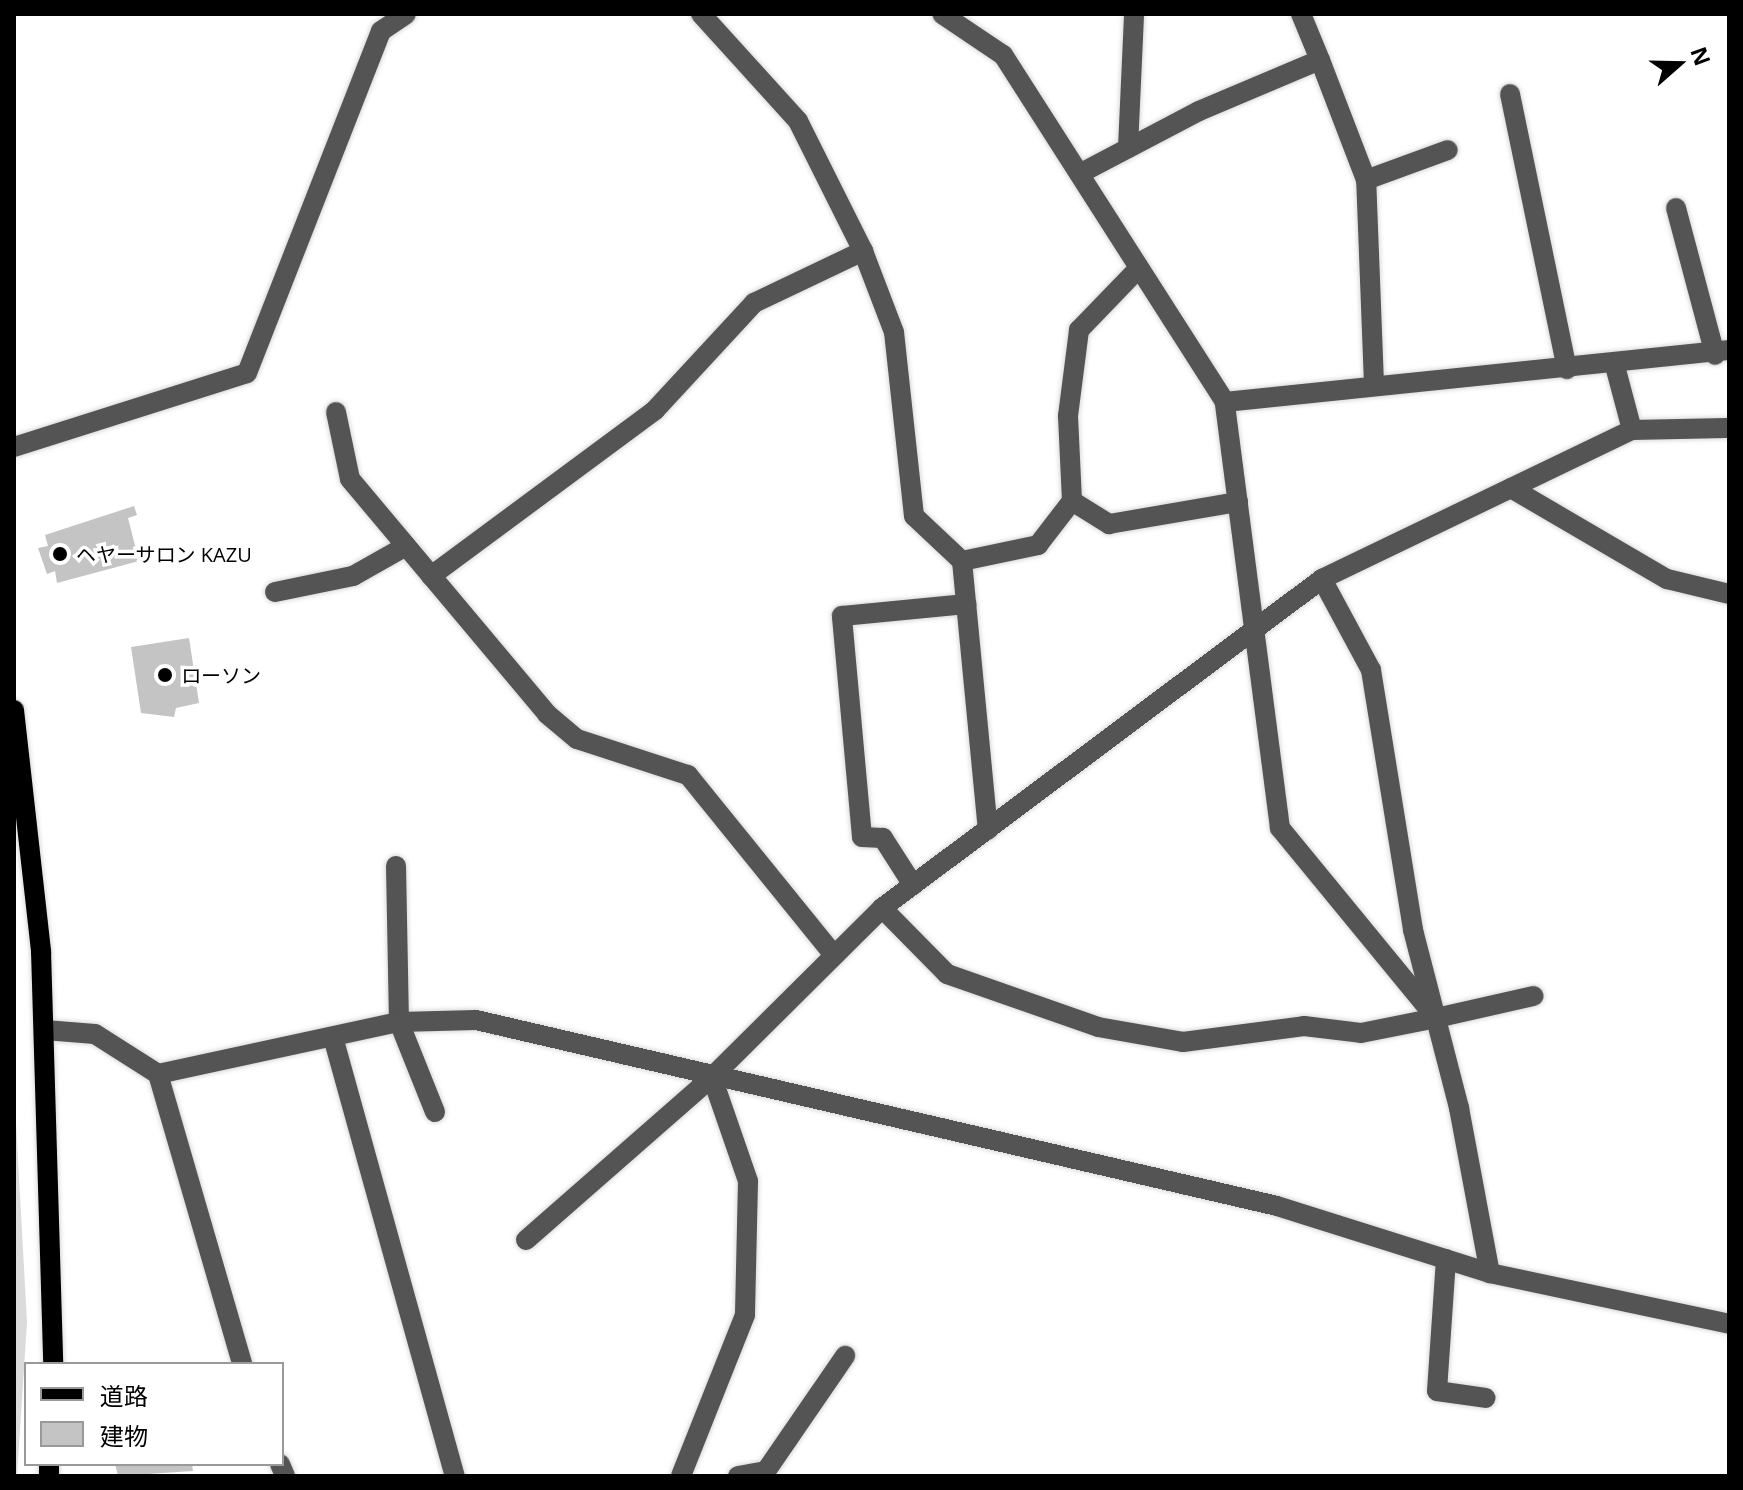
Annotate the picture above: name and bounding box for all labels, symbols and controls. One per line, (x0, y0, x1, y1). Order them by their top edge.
north arrow (1639, 24, 1719, 104)
text: N (1684, 42, 1719, 69)
place label: ヘヤーサロン KAZU (76, 542, 252, 566)
marker: ヘヤーサロン KAZU (51, 545, 69, 563)
place label: ローソン (181, 663, 261, 687)
marker: ローソン (156, 666, 174, 684)
legend (24, 1362, 284, 1466)
text: 道路 (100, 1379, 148, 1412)
text: 建物 (100, 1419, 148, 1452)

